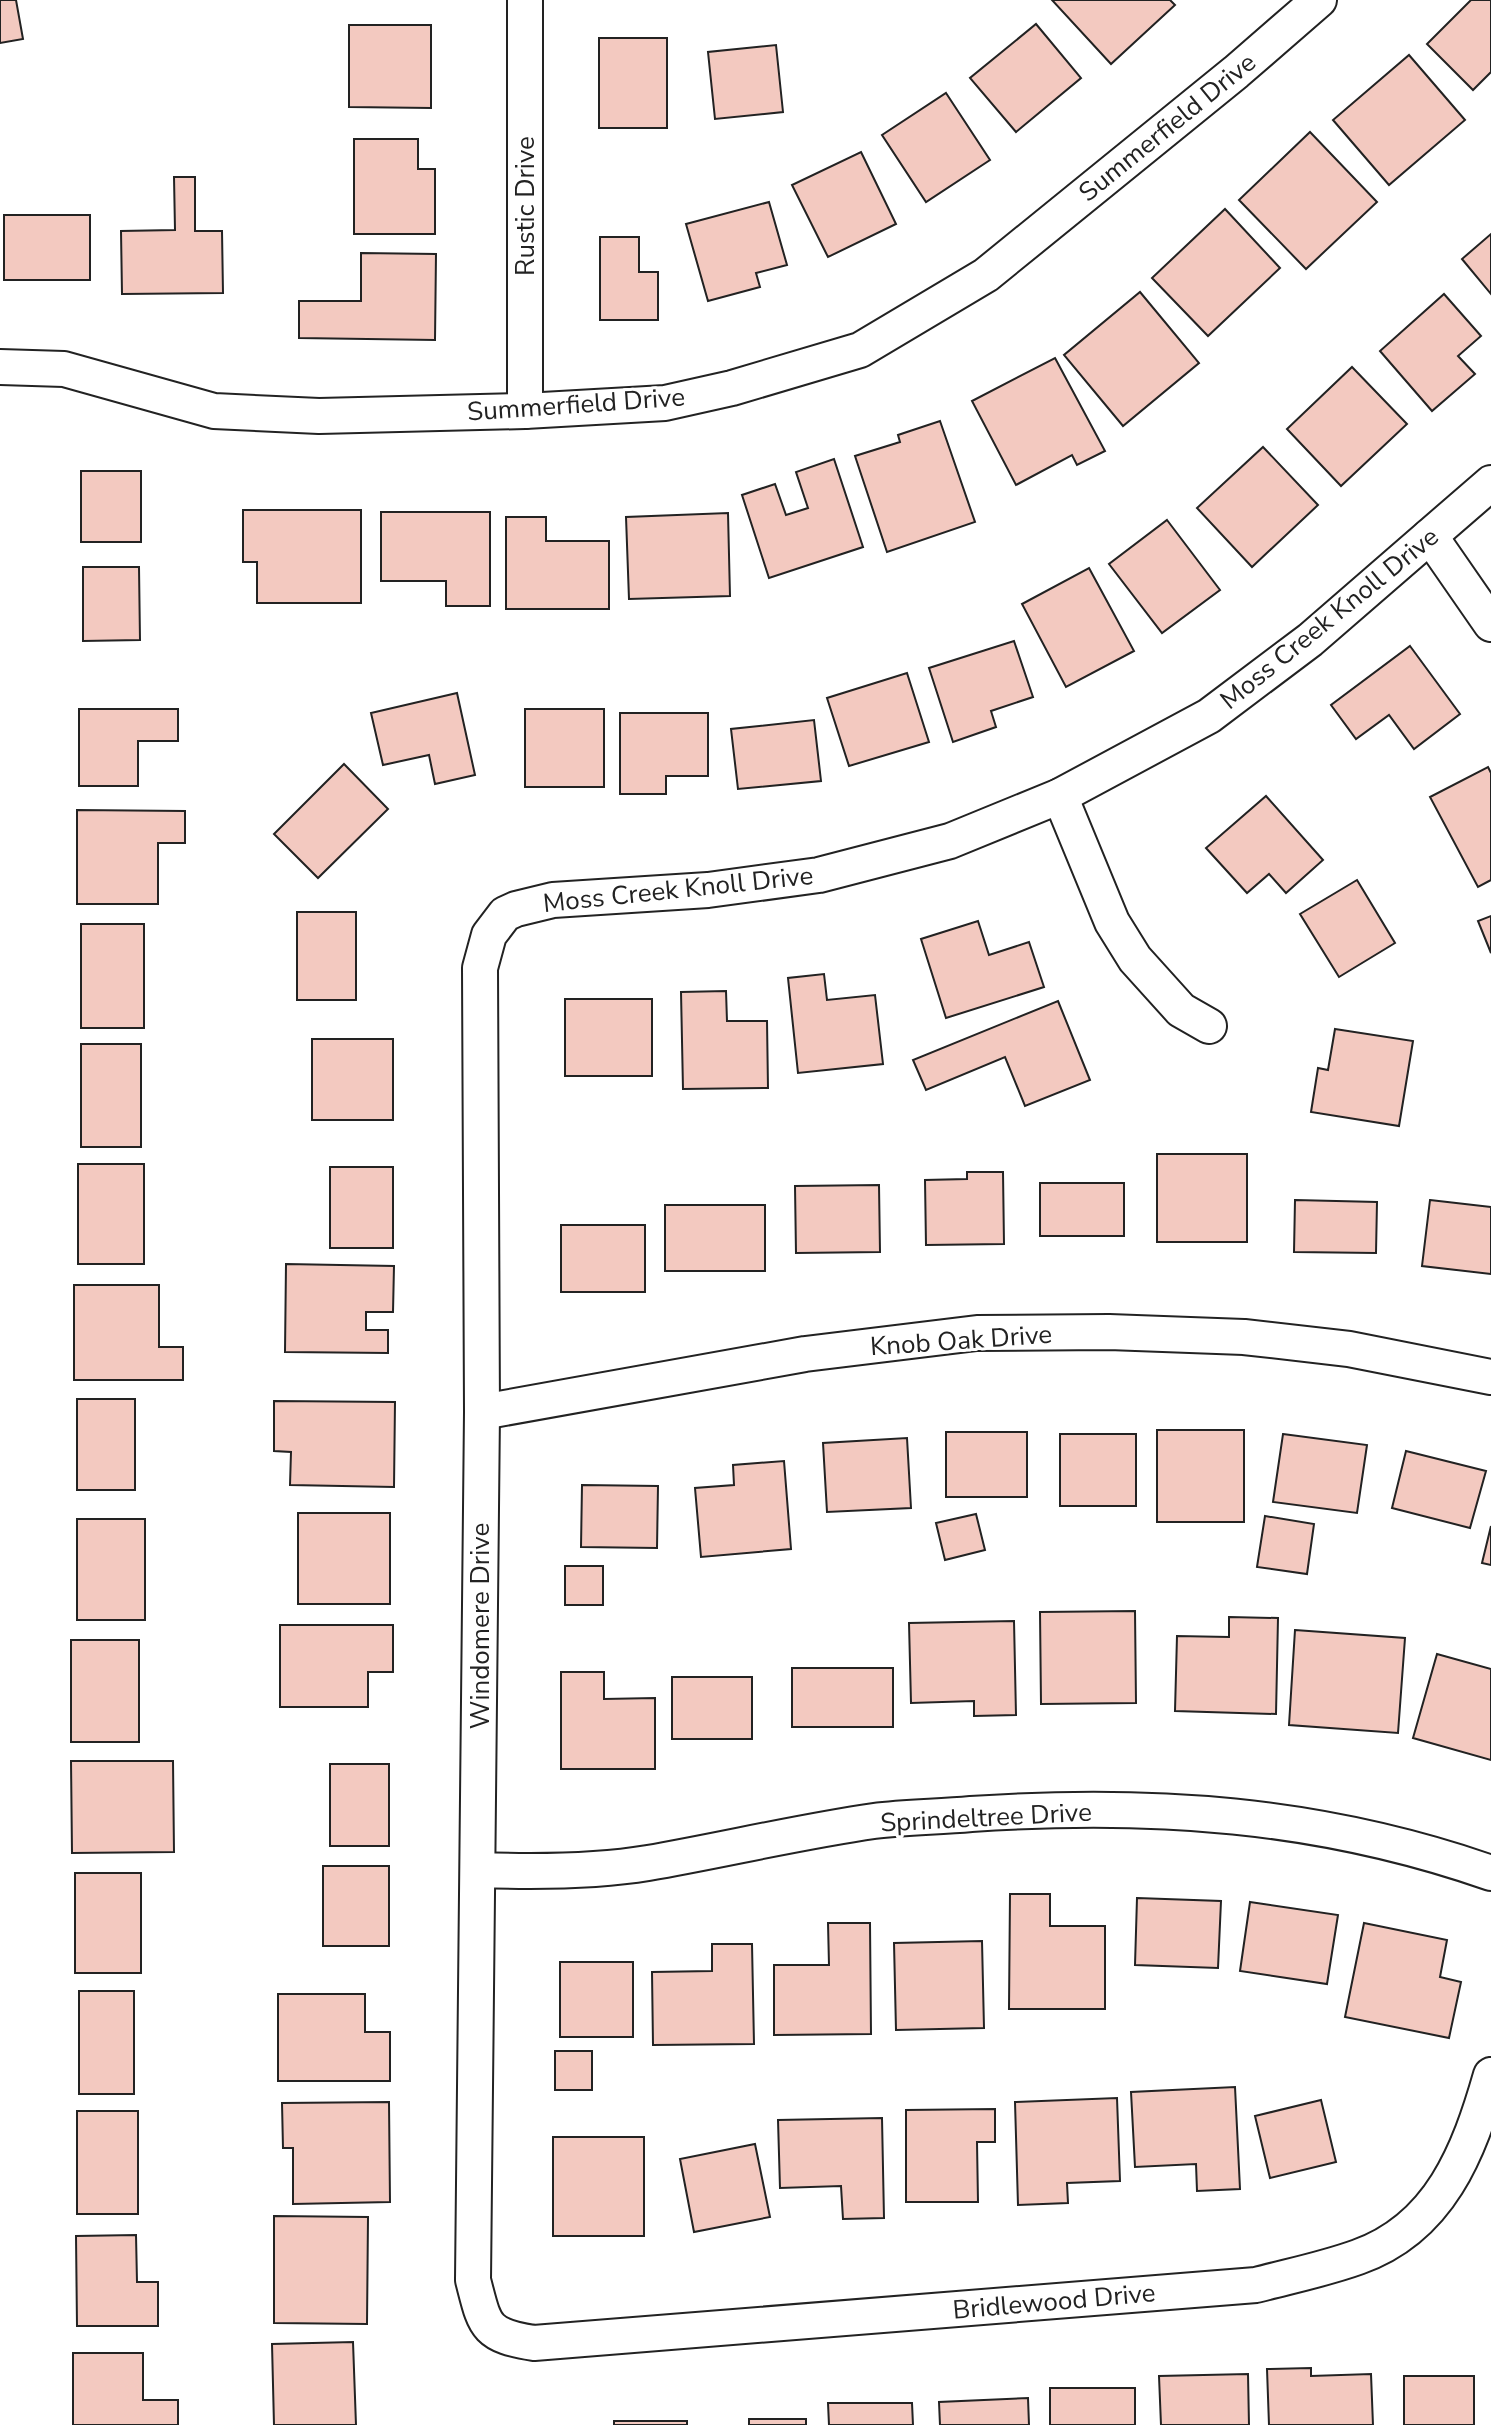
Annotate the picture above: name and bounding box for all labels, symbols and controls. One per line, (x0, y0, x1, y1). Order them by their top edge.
street label: Summerfield Drive (1071, 45, 1263, 210)
street label: Rustic Drive (508, 136, 543, 276)
street label: Summerfield Drive (466, 379, 686, 430)
street label: Moss Creek Knoll Drive (1213, 519, 1446, 717)
street label: Moss Creek Knoll Drive (541, 858, 815, 921)
street label: Knob Oak Drive (869, 1317, 1053, 1364)
street label: Windomere Drive (463, 1523, 498, 1729)
street label: Sprindeltree Drive (879, 1794, 1093, 1841)
street label: Bridlewood Drive (951, 2275, 1157, 2328)

